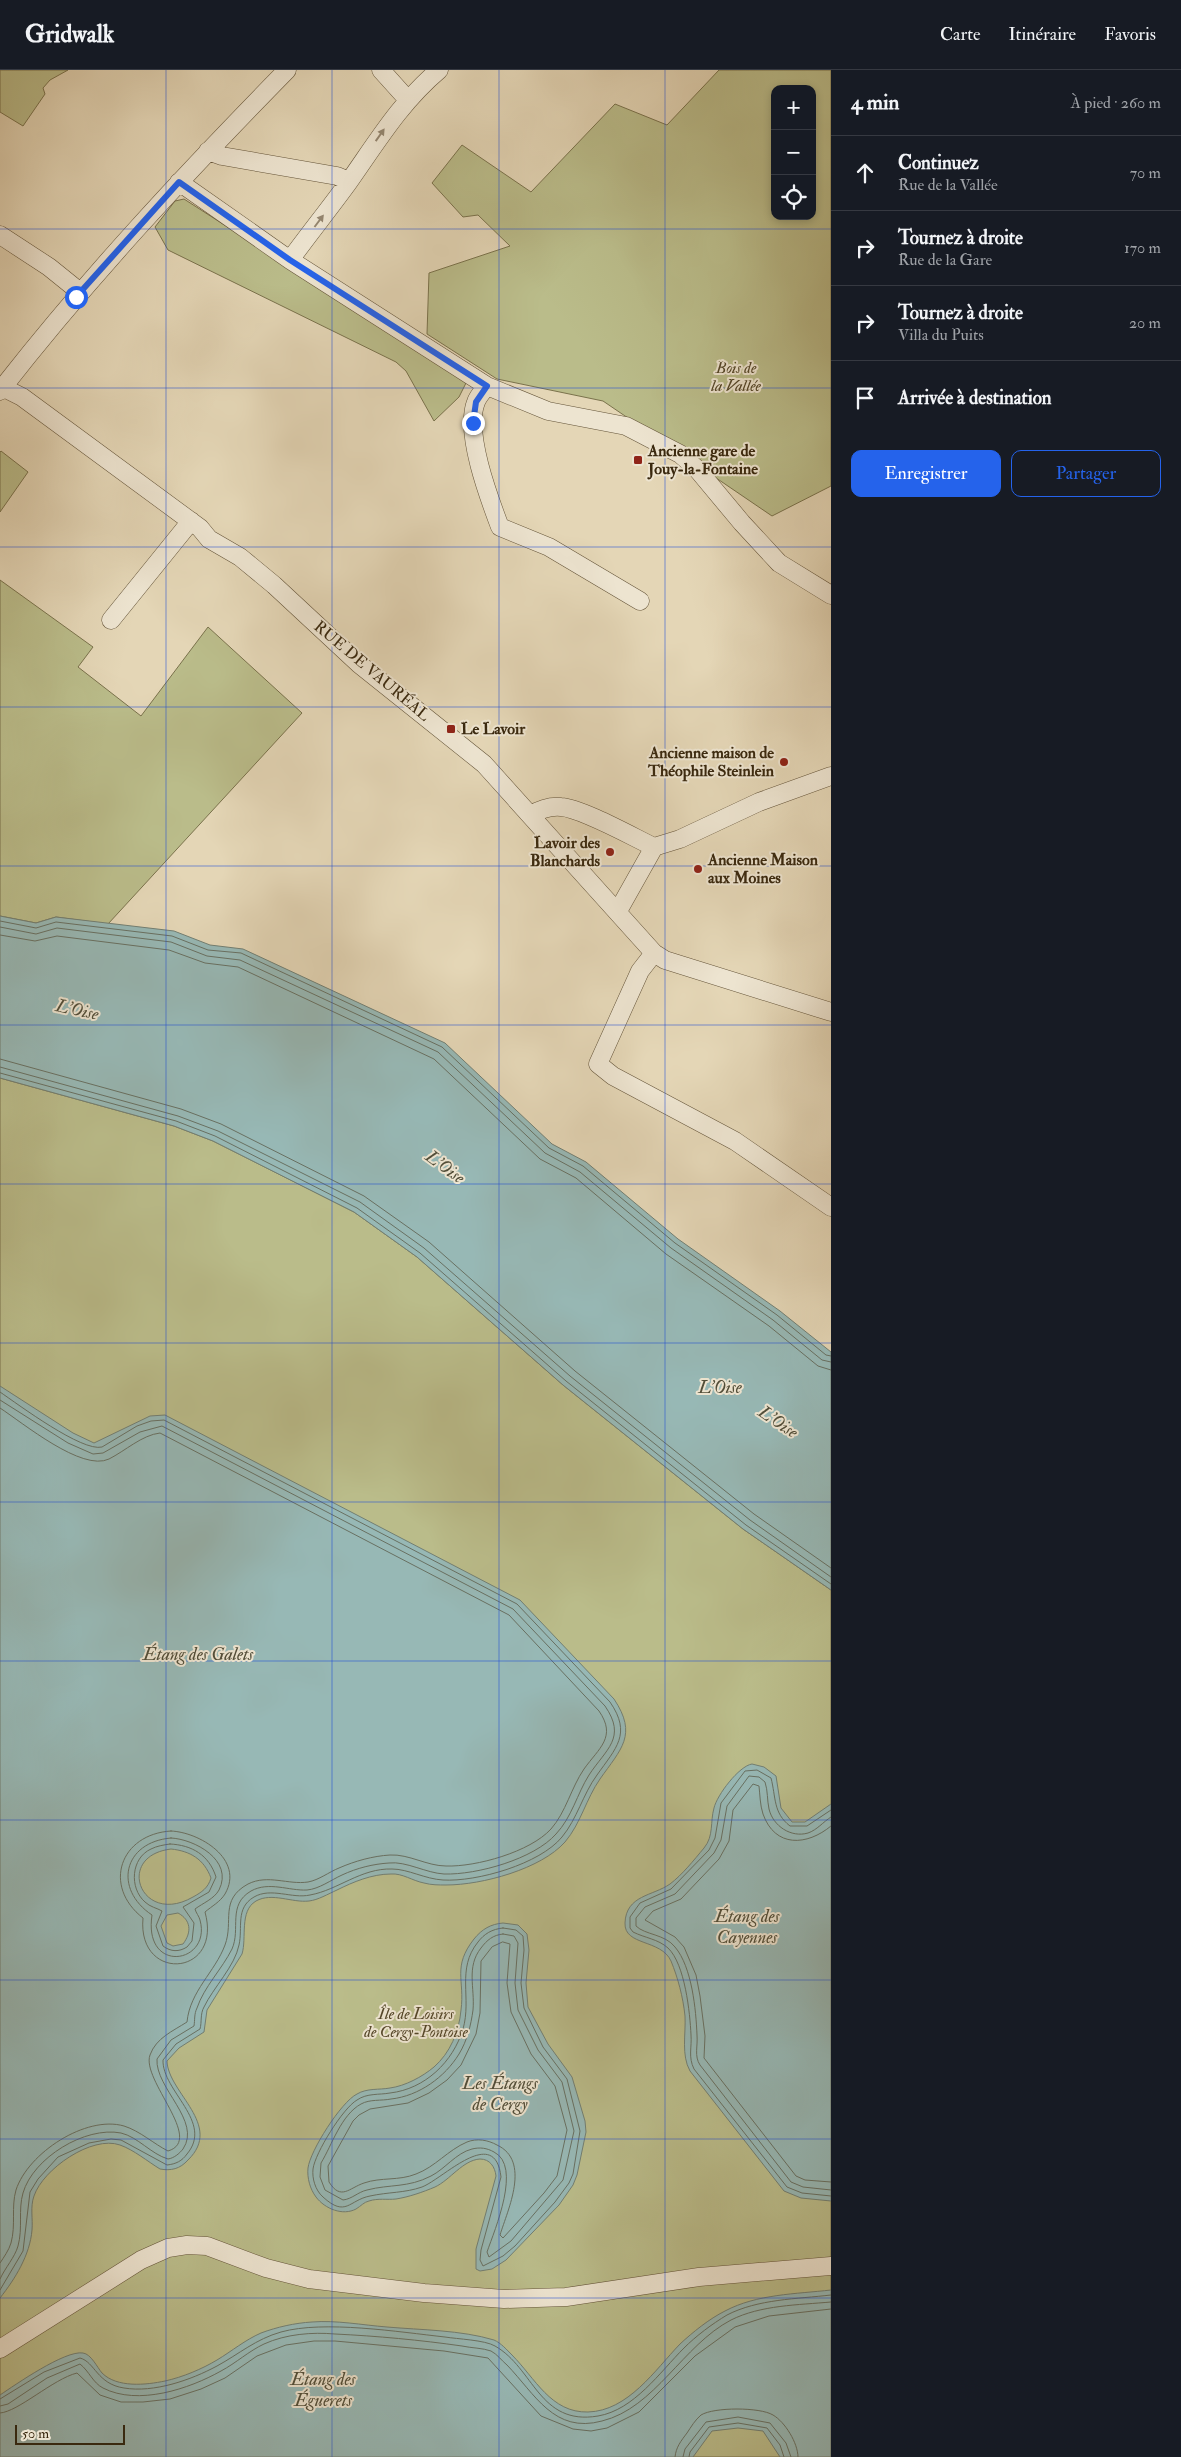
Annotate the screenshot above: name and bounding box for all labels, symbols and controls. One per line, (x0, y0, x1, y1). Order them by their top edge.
text: Gridwalk (25, 19, 114, 50)
text: Carte (940, 23, 981, 46)
text: Itinéraire (1009, 23, 1076, 46)
text: Favoris (1104, 23, 1156, 46)
map controls (771, 85, 816, 220)
button: + (771, 85, 816, 130)
text: 4 min (851, 89, 899, 116)
text: À pied · 260 m (1071, 93, 1161, 113)
one-way arrow (375, 128, 385, 142)
button: − (771, 130, 816, 175)
text: Continuez (898, 151, 979, 175)
icon: ahead (851, 159, 879, 187)
text: 70 m (1130, 163, 1161, 183)
button: locate (771, 175, 816, 220)
text: Rue de la Vallée (898, 175, 998, 195)
one-way arrow (314, 215, 325, 228)
text: Tournez à droite (898, 226, 1023, 250)
icon: right (851, 234, 879, 262)
text: 170 m (1124, 238, 1161, 258)
text: Rue de la Gare (898, 250, 992, 270)
route start (65, 286, 88, 309)
text: Tournez à droite (898, 301, 1023, 325)
icon: right (851, 309, 879, 337)
text: 20 m (1129, 313, 1161, 333)
text: Villa du Puits (898, 325, 984, 345)
park label: Bois de la Vallée (710, 358, 762, 396)
icon: arrive (851, 384, 879, 412)
text: Arrivée à destination (898, 386, 1052, 410)
route end (462, 412, 485, 435)
place label: Ancienne gare de Jouy-la-Fontaine (647, 441, 758, 480)
button: Enregistrer (851, 450, 1001, 497)
button: Partager (1011, 450, 1161, 497)
marker: Ancienne gare de Jouy-la-Fontaine (632, 454, 644, 466)
street label: RUE DE VAURÉAL (310, 616, 435, 726)
place label: Le Lavoir (461, 719, 526, 739)
marker: Le Lavoir (445, 723, 457, 735)
place label: Ancienne maison de Théophile Steinlein (647, 743, 775, 782)
marker: Ancienne maison de Théophile Steinlein (778, 756, 790, 768)
place label: Lavoir des Blanchards (530, 833, 601, 871)
marker: Lavoir des Blanchards (604, 846, 616, 858)
place label: Ancienne Maison aux Moines (707, 850, 819, 888)
marker: Ancienne Maison aux Moines (692, 863, 704, 875)
water label: L'Oise (52, 994, 102, 1026)
water label: L'Oise (420, 1144, 470, 1190)
water label: L’Oise (697, 1376, 743, 1399)
water label: L'Oise (753, 1400, 803, 1444)
water label: Étang des Galets (142, 1643, 254, 1666)
water label: Étang des Cayennes (714, 1905, 780, 1949)
park label: Île de Loisirs de Cergy-Pontoise (363, 2004, 468, 2042)
water label: Les Étangs de Cergy (461, 2072, 539, 2116)
water label: Étang des Éguerets (290, 2368, 356, 2412)
scale bar (15, 2422, 125, 2445)
text: 50 m (22, 2425, 49, 2442)

